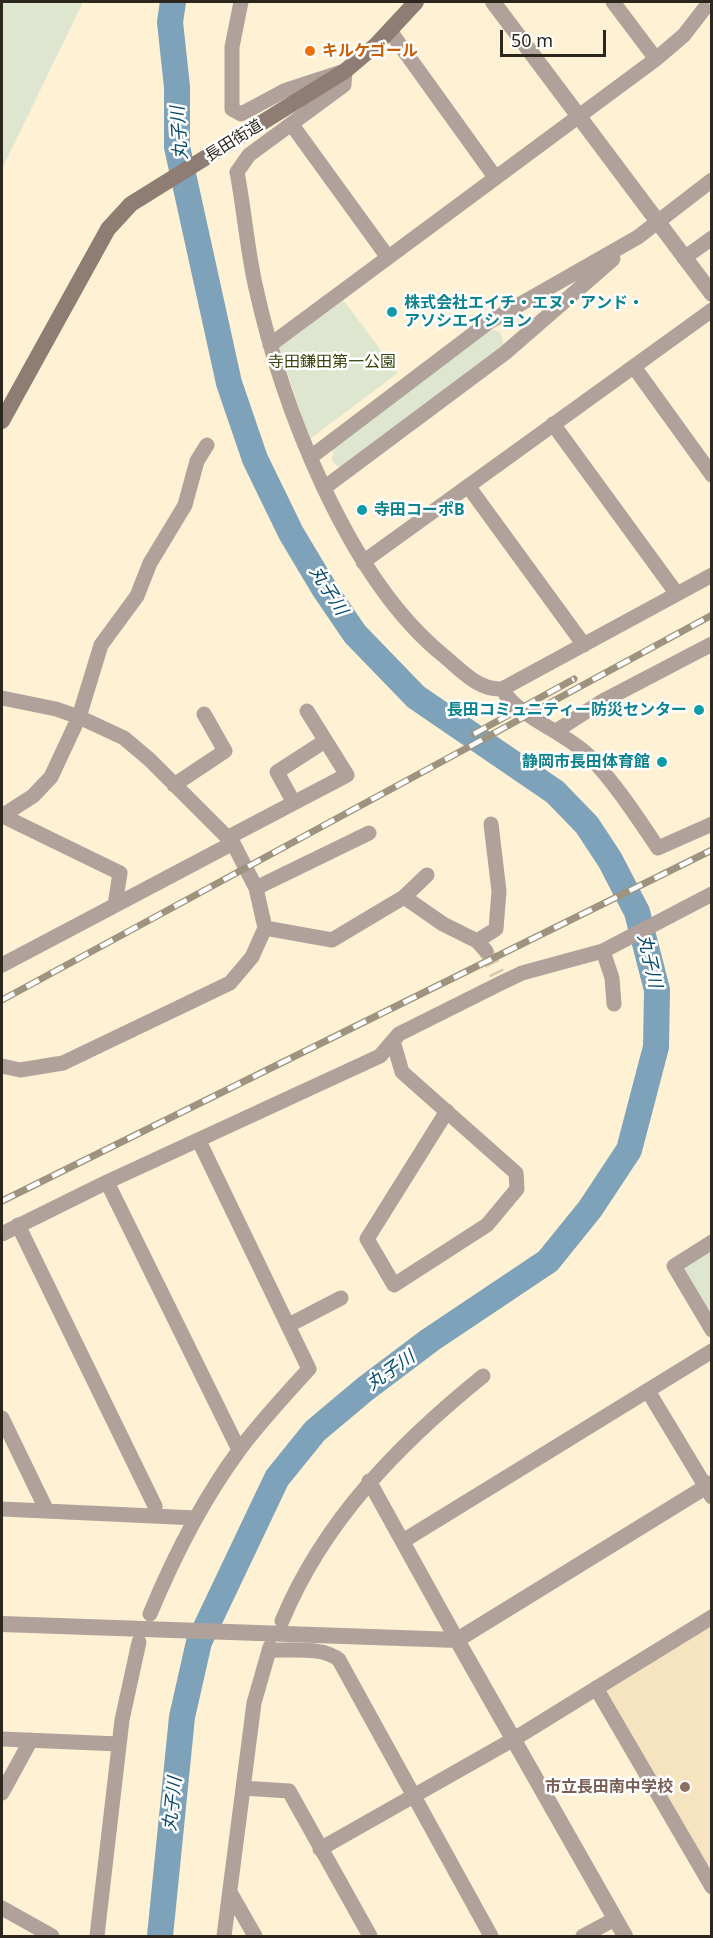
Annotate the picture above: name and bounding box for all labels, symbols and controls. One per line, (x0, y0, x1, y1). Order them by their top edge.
scale bar (503, 18, 610, 56)
text: 50 m (511, 28, 553, 52)
place label: キルケゴール (322, 41, 418, 61)
marker: キルケゴール (303, 44, 317, 58)
water label: 丸子川 (167, 105, 193, 161)
street label: 長田街道 (202, 116, 266, 166)
place label: 株式会社エイチ・エヌ・アンド・ アソシエイション (404, 293, 644, 331)
marker: 株式会社エイチ・エヌ・アンド・ アソシエイション (385, 305, 399, 319)
park label: 寺田鎌田第一公園 (268, 352, 396, 372)
place label: 寺田コーポB (374, 500, 465, 520)
marker: 寺田コーポB (355, 503, 369, 517)
water label: 丸子川 (305, 562, 351, 620)
place label: 長田コミュニティー防災センター (447, 700, 687, 720)
marker: 長田コミュニティー防災センター (692, 703, 706, 717)
place label: 静岡市長田体育館 (522, 752, 650, 772)
marker: 静岡市長田体育館 (655, 755, 669, 769)
water label: 丸子川 (632, 932, 666, 990)
water label: 丸子川 (363, 1347, 419, 1395)
water label: 丸子川 (159, 1776, 187, 1832)
place label: 市立長田南中学校 (545, 1777, 673, 1797)
marker: 市立長田南中学校 (678, 1780, 692, 1794)

